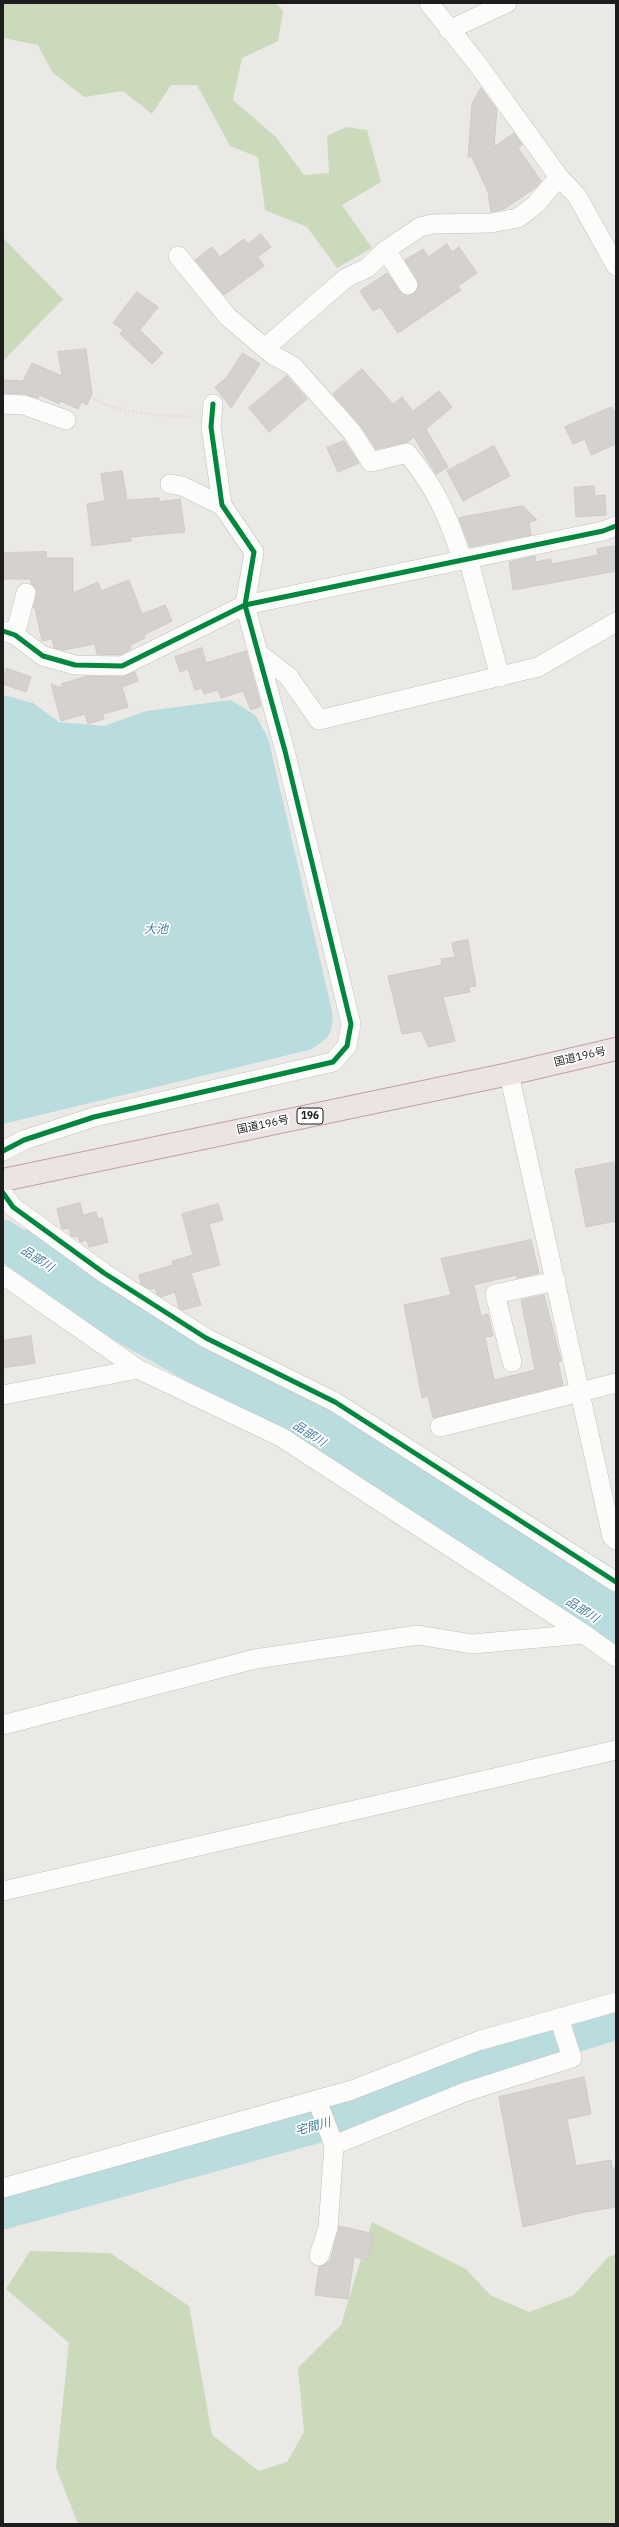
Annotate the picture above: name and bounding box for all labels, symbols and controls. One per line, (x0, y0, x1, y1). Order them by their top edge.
water label: 大池 (144, 923, 168, 937)
street label: 国道196号 (553, 1045, 607, 1069)
road number: 196 (297, 1108, 323, 1124)
street label: 国道196号 (236, 1113, 290, 1137)
water label: 品部川 (18, 1243, 56, 1275)
water label: 品部川 (290, 1418, 328, 1450)
water label: 品部川 (563, 1594, 601, 1626)
water label: 宅間川 (294, 2115, 332, 2139)

